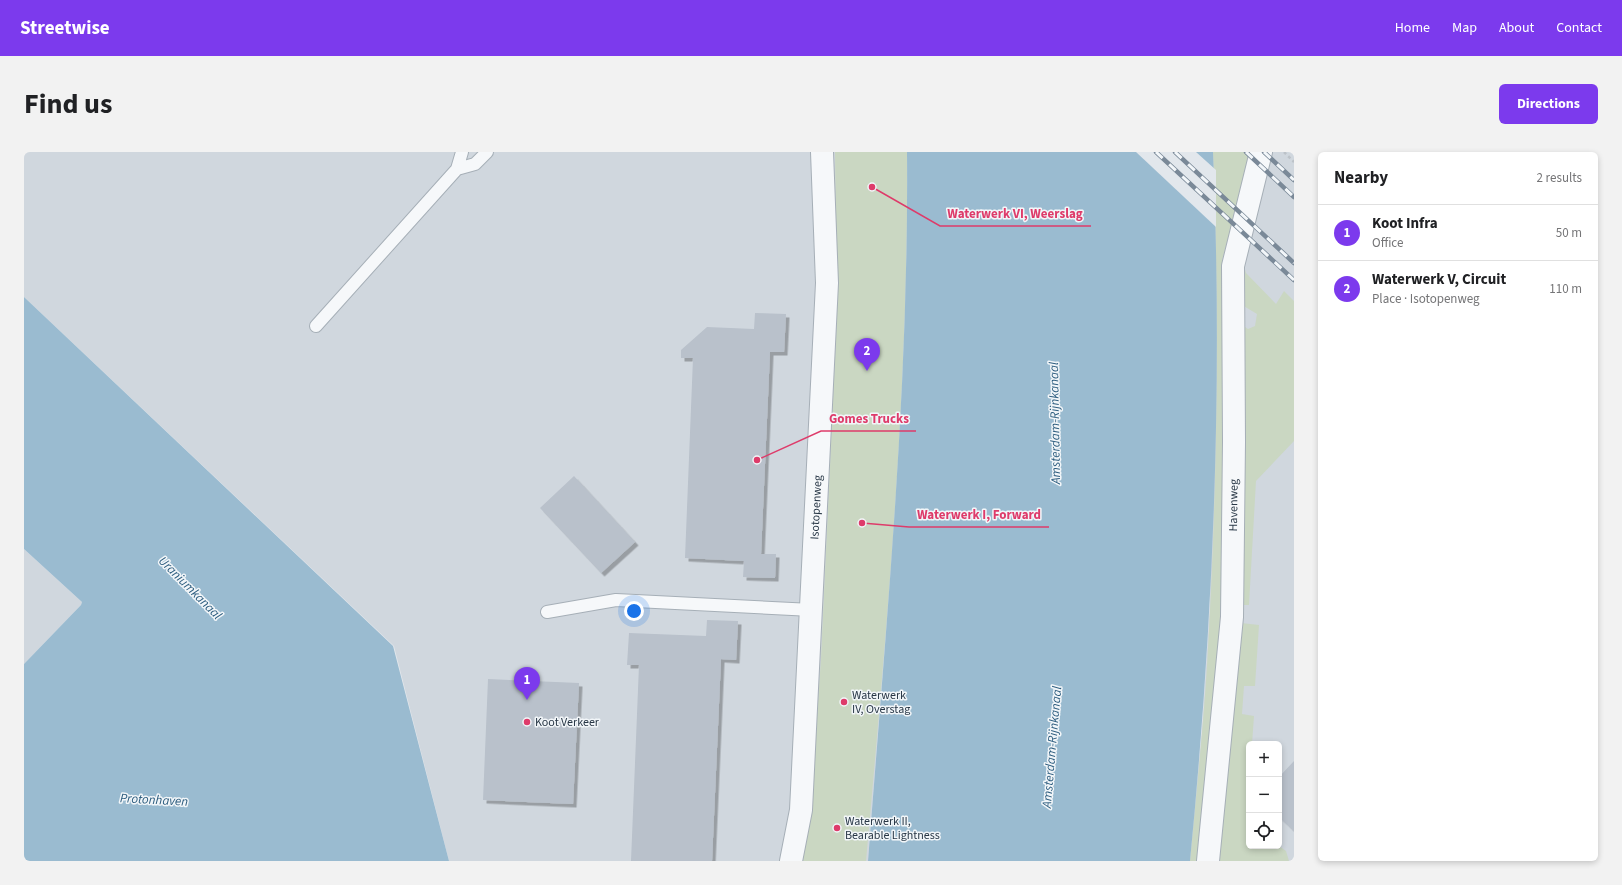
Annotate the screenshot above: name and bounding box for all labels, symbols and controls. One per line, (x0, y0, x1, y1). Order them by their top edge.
text: Streetwise (20, 15, 110, 42)
text: Home (1395, 18, 1430, 38)
text: Map (1452, 18, 1477, 38)
text: About (1499, 18, 1534, 38)
text: Contact (1556, 18, 1602, 38)
text: Find us (24, 84, 112, 124)
button: Directions (1499, 84, 1598, 124)
text: Nearby (1334, 166, 1388, 190)
text: 2 results (1537, 169, 1582, 187)
callout: Waterwerk VI, Weerslag (940, 201, 1091, 226)
text: Waterwerk VI, Weerslag (947, 205, 1083, 223)
text: Koot Infra (1372, 213, 1438, 234)
text: 1 (1344, 224, 1350, 242)
text: 50 m (1556, 224, 1582, 242)
text: Office (1372, 234, 1403, 252)
text: Waterwerk V, Circuit (1372, 269, 1506, 290)
text: 2 (1344, 280, 1350, 298)
text: 110 m (1549, 280, 1582, 298)
text: Place · Isotopenweg (1372, 290, 1480, 308)
pin: 2 (854, 338, 880, 371)
water label: Amsterdam-Rijnkanaal (1045, 361, 1065, 485)
callout: Gomes Trucks (821, 406, 916, 431)
text: Gomes Trucks (829, 410, 909, 428)
street label: Isotopenweg (806, 475, 826, 540)
street label: Havenweg (1224, 479, 1242, 532)
callout: Waterwerk I, Forward (909, 502, 1049, 527)
text: Waterwerk I, Forward (917, 506, 1041, 524)
water label: Uraniumkanaal (154, 552, 226, 624)
your location (624, 601, 644, 621)
pin: 1 (514, 667, 540, 700)
water label: Amsterdam-Rijnkanaal (1038, 685, 1066, 810)
place label: Waterwerk IV, Overstag (852, 687, 910, 718)
marker: Waterwerk IV, Overstag (839, 697, 849, 707)
place label: Koot Verkeer (535, 714, 600, 731)
marker: Koot Verkeer (522, 717, 532, 727)
map controls (1246, 741, 1282, 849)
button: + (1246, 741, 1282, 777)
button: − (1246, 777, 1282, 813)
water label: Protonhaven (119, 789, 189, 811)
place label: Waterwerk II, Bearable Lightness (845, 813, 940, 844)
button: locate (1246, 813, 1282, 849)
marker: Waterwerk II, Bearable Lightness (832, 823, 842, 833)

